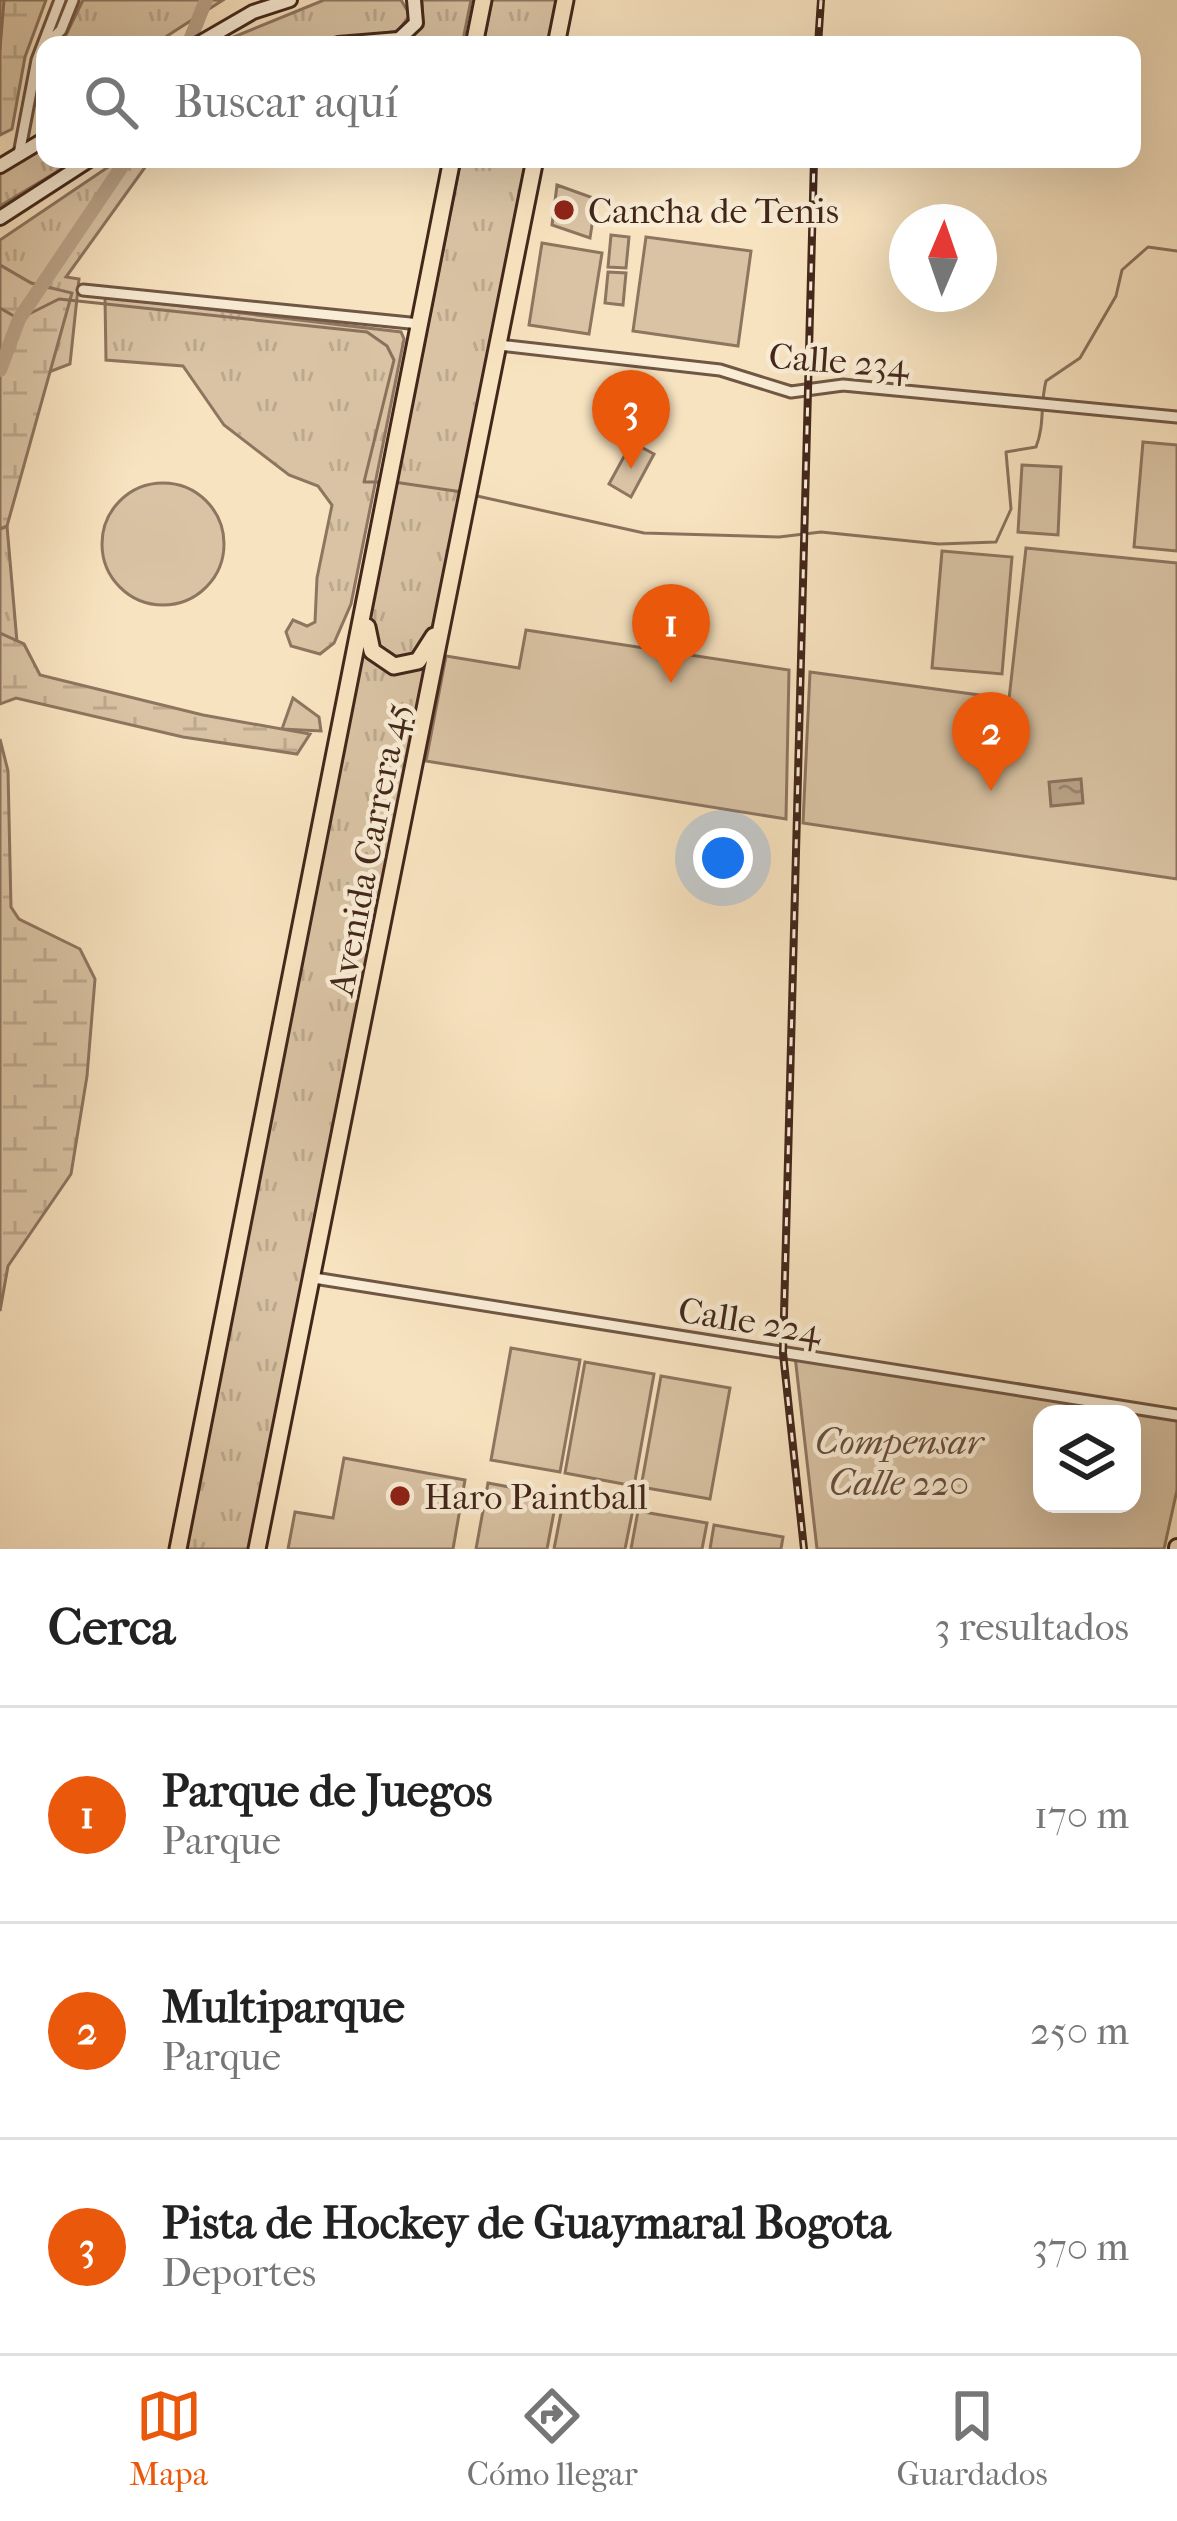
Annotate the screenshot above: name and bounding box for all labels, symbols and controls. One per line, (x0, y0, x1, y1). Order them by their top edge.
search box (36, 36, 1141, 168)
icon: search (78, 69, 144, 135)
text: Buscar aquí (174, 76, 398, 129)
place label: Cancha de Tenis (588, 190, 839, 232)
marker: Cancha de Tenis (551, 197, 577, 223)
north arrow (889, 204, 997, 312)
street label: Calle 234 (767, 335, 911, 387)
pin: 3 (592, 370, 670, 469)
pin: 1 (632, 584, 710, 683)
pin: 2 (952, 692, 1030, 791)
street label: Avenida Carrera 45 (320, 699, 418, 1001)
your location (693, 828, 753, 888)
street label: Calle 224 (675, 1289, 825, 1353)
map controls (1033, 1405, 1141, 1513)
button: layers (1033, 1405, 1141, 1513)
park label: Compensar Calle 220 (815, 1421, 986, 1504)
place label: Haro Paintball (424, 1476, 648, 1518)
marker: Haro Paintball (387, 1483, 413, 1509)
text: Cerca (48, 1597, 175, 1657)
text: 3 resultados (935, 1604, 1129, 1650)
text: Parque de Juegos (162, 1765, 492, 1818)
text: 1 (80, 1792, 94, 1838)
text: 170 m (1034, 1792, 1129, 1838)
text: Parque (162, 1818, 281, 1864)
text: Multiparque (162, 1981, 405, 2034)
text: 2 (77, 2008, 97, 2054)
text: 250 m (1030, 2008, 1129, 2054)
text: Parque (162, 2034, 281, 2080)
text: Pista de Hockey de Guaymaral Bogota (162, 2197, 891, 2250)
text: 3 (79, 2224, 95, 2270)
text: 370 m (1032, 2224, 1129, 2270)
text: Deportes (162, 2250, 316, 2296)
tab: Mapa (129, 2383, 208, 2494)
tab: Cómo llegar (467, 2383, 638, 2494)
tab: Guardados (897, 2383, 1048, 2494)

